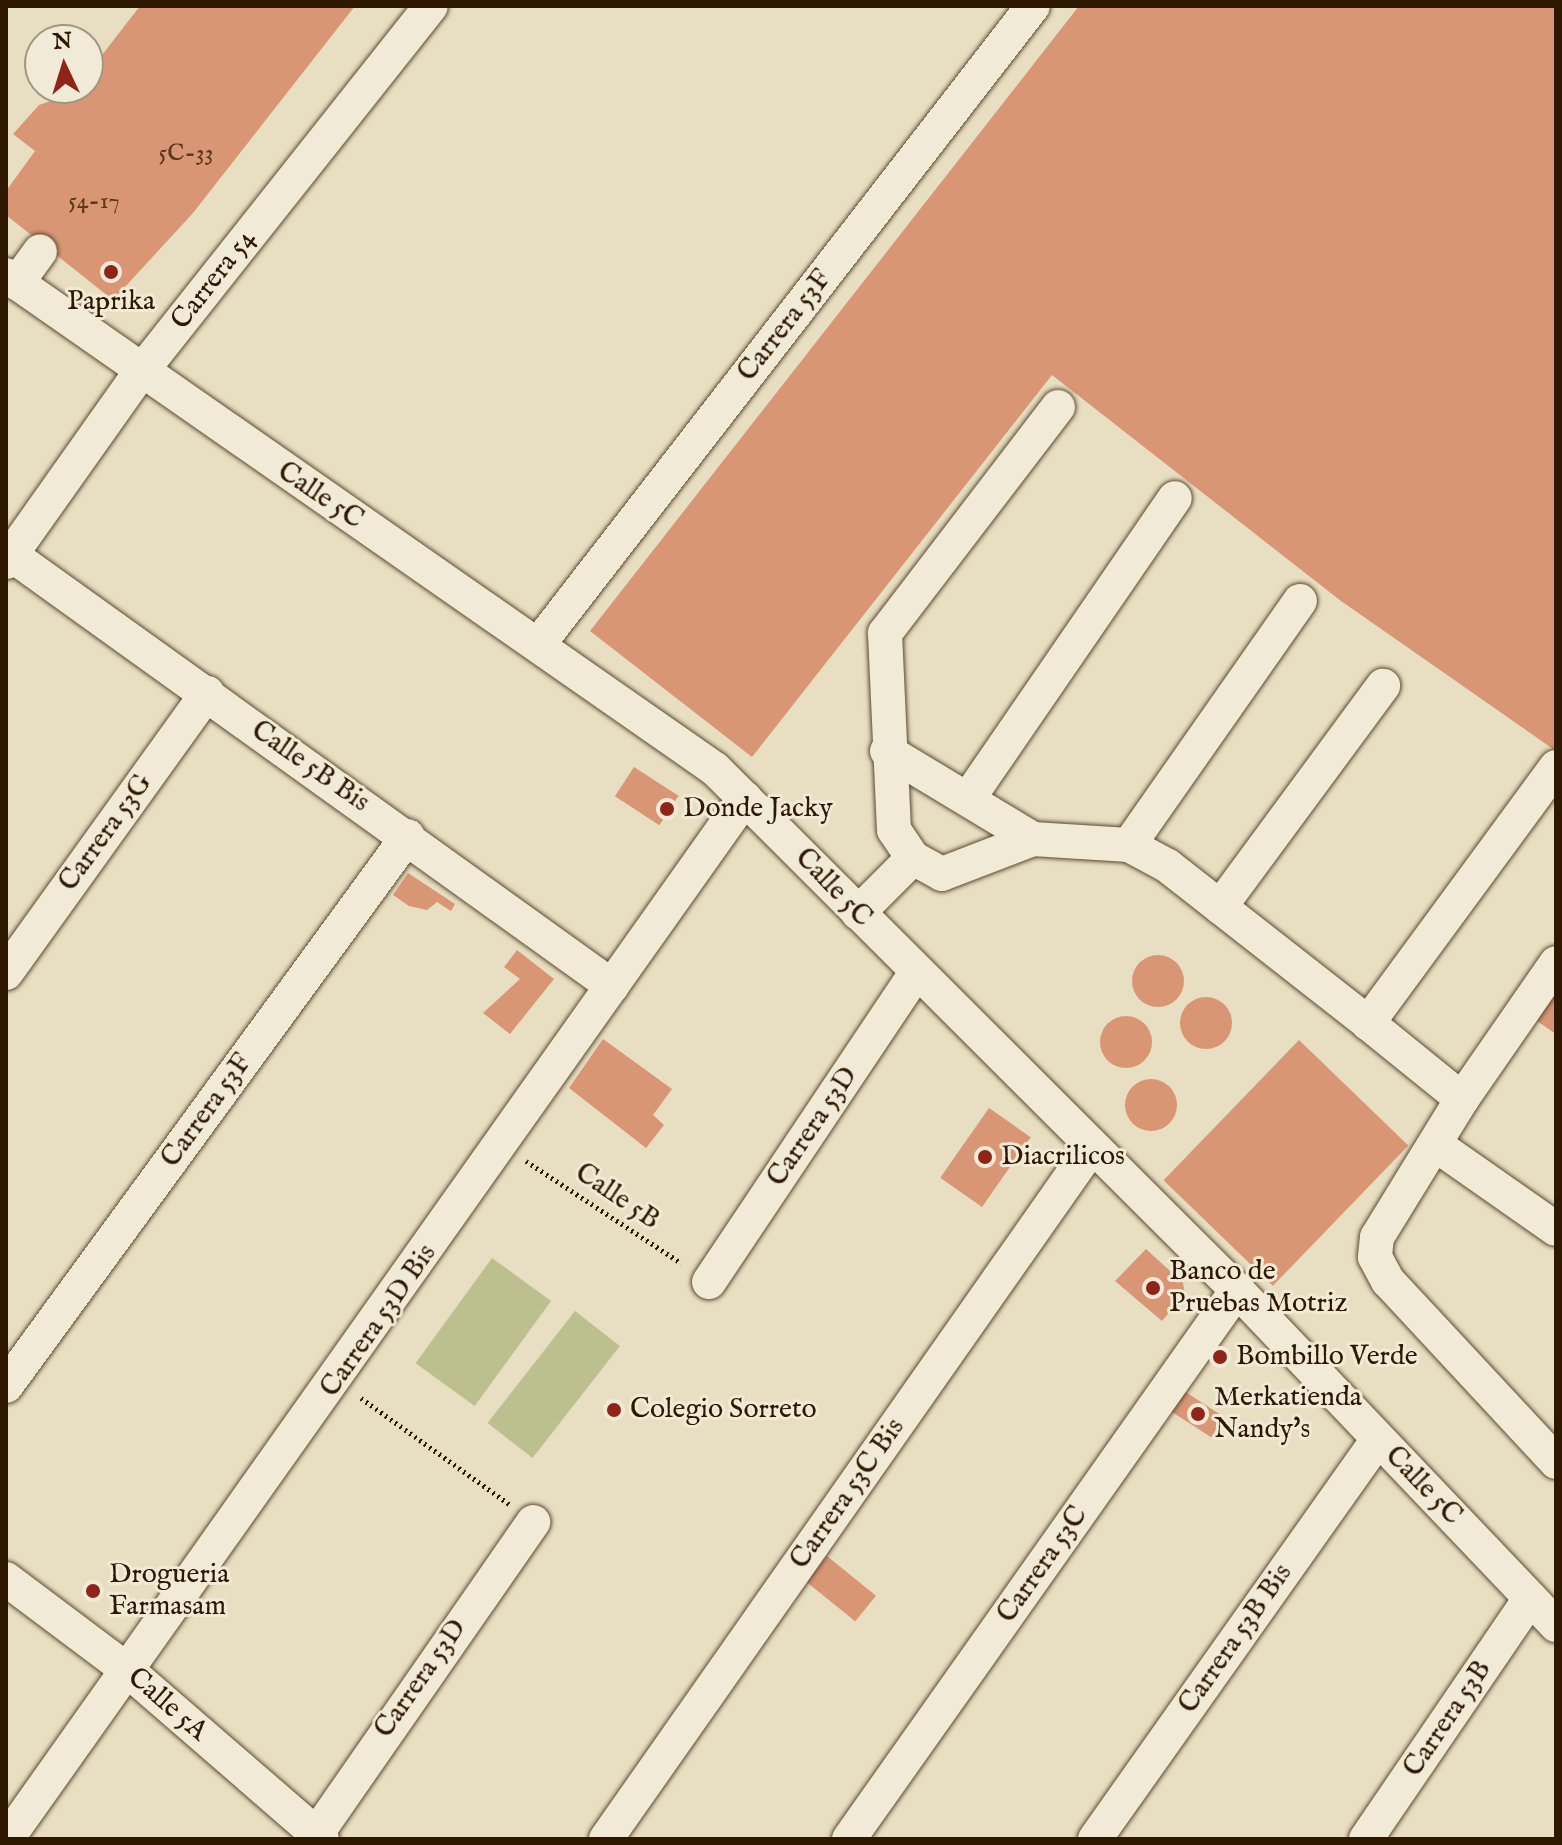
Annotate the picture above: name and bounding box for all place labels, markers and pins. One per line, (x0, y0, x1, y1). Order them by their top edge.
marker: Paprika (102, 263, 120, 281)
place label: Paprika (67, 285, 155, 319)
place label: Donde Jacky (683, 792, 833, 826)
marker: Donde Jacky (658, 800, 676, 818)
place label: Diacrilicos (1001, 1140, 1125, 1174)
marker: Diacrilicos (976, 1148, 994, 1166)
place label: Banco de Pruebas Motriz (1169, 1255, 1347, 1321)
marker: Banco de Pruebas Motriz (1144, 1279, 1162, 1297)
place label: Bombillo Verde (1236, 1340, 1418, 1374)
marker: Bombillo Verde (1211, 1348, 1229, 1366)
place label: Merkatienda Nandy's (1214, 1381, 1362, 1447)
place label: Colegio Sorreto (630, 1393, 817, 1427)
marker: Colegio Sorreto (605, 1401, 623, 1419)
marker: Merkatienda Nandy's (1189, 1405, 1207, 1423)
place label: Drogueria Farmasam (109, 1558, 229, 1624)
marker: Drogueria Farmasam (84, 1582, 102, 1600)

